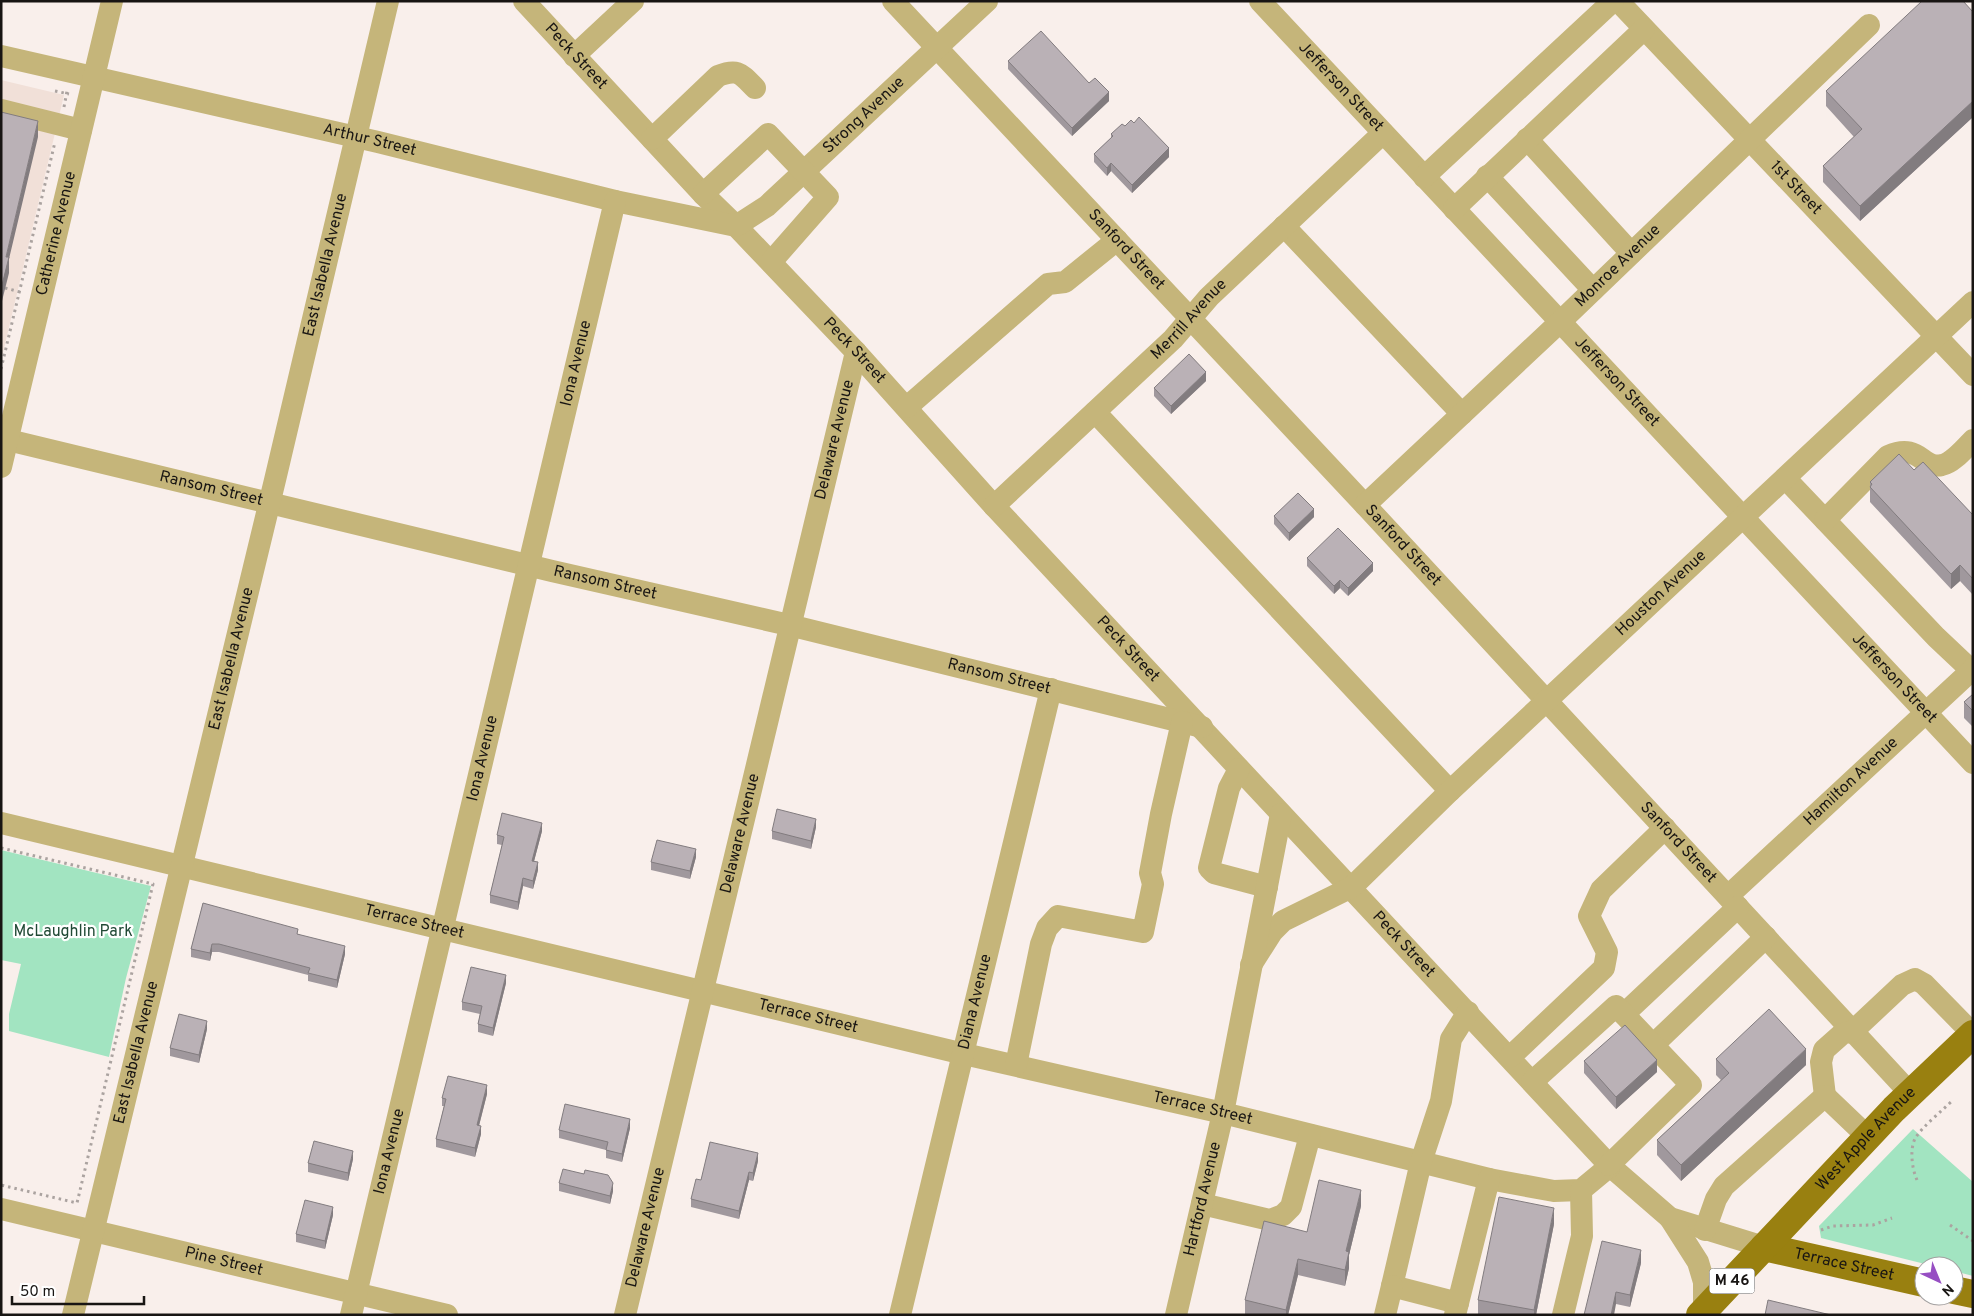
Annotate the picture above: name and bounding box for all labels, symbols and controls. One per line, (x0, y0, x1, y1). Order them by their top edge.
street label: Peck Street (540, 19, 611, 94)
street label: Jefferson Street (1294, 38, 1388, 136)
street label: Strong Avenue (819, 73, 909, 159)
street label: Arthur Street (321, 120, 418, 161)
street label: 1st Street (1765, 157, 1826, 219)
street label: Catherine Avenue (32, 169, 81, 298)
street label: East Isabella Avenue (299, 191, 352, 339)
street label: Sanford Street (1083, 205, 1169, 295)
street label: Monroe Avenue (1571, 220, 1665, 312)
street label: Merrill Avenue (1147, 275, 1231, 364)
street label: Peck Street (818, 313, 890, 388)
street label: Iona Avenue (557, 318, 596, 408)
street label: Jefferson Street (1570, 333, 1664, 431)
street label: Delaware Avenue (811, 378, 859, 502)
street label: Ransom Street (157, 467, 265, 511)
street label: Sanford Street (1360, 501, 1445, 591)
street label: Houston Avenue (1612, 546, 1711, 641)
street label: Ransom Street (551, 562, 659, 605)
street label: East Isabella Avenue (205, 585, 259, 732)
street label: Peck Street (1092, 612, 1164, 687)
street label: Jefferson Street (1847, 629, 1941, 728)
street label: Ransom Street (945, 654, 1053, 699)
street label: Iona Avenue (463, 713, 503, 803)
street label: Hamilton Avenue (1800, 733, 1903, 830)
street label: Delaware Avenue (716, 772, 765, 896)
street label: Sanford Street (1635, 798, 1721, 888)
street label: Terrace Street (362, 901, 466, 944)
street label: Peck Street (1368, 907, 1439, 982)
park label: McLaughlin Park (13, 922, 133, 942)
street label: Diana Avenue (954, 952, 997, 1052)
street label: East Isabella Avenue (110, 979, 163, 1126)
street label: Terrace Street (756, 995, 860, 1038)
street label: West Apple Avenue (1812, 1083, 1921, 1195)
street label: Terrace Street (1151, 1087, 1255, 1130)
street label: Iona Avenue (370, 1107, 410, 1196)
street label: Hartford Avenue (1180, 1140, 1226, 1258)
street label: Delaware Avenue (622, 1165, 670, 1290)
street label: Pine Street (183, 1243, 265, 1281)
street label: Terrace Street (1792, 1244, 1896, 1286)
north arrow (1914, 1256, 1964, 1306)
road number: M 46 (1710, 1268, 1754, 1294)
scale bar (12, 1274, 145, 1306)
text: N (1937, 1280, 1957, 1299)
text: 50 m (20, 1283, 55, 1302)

